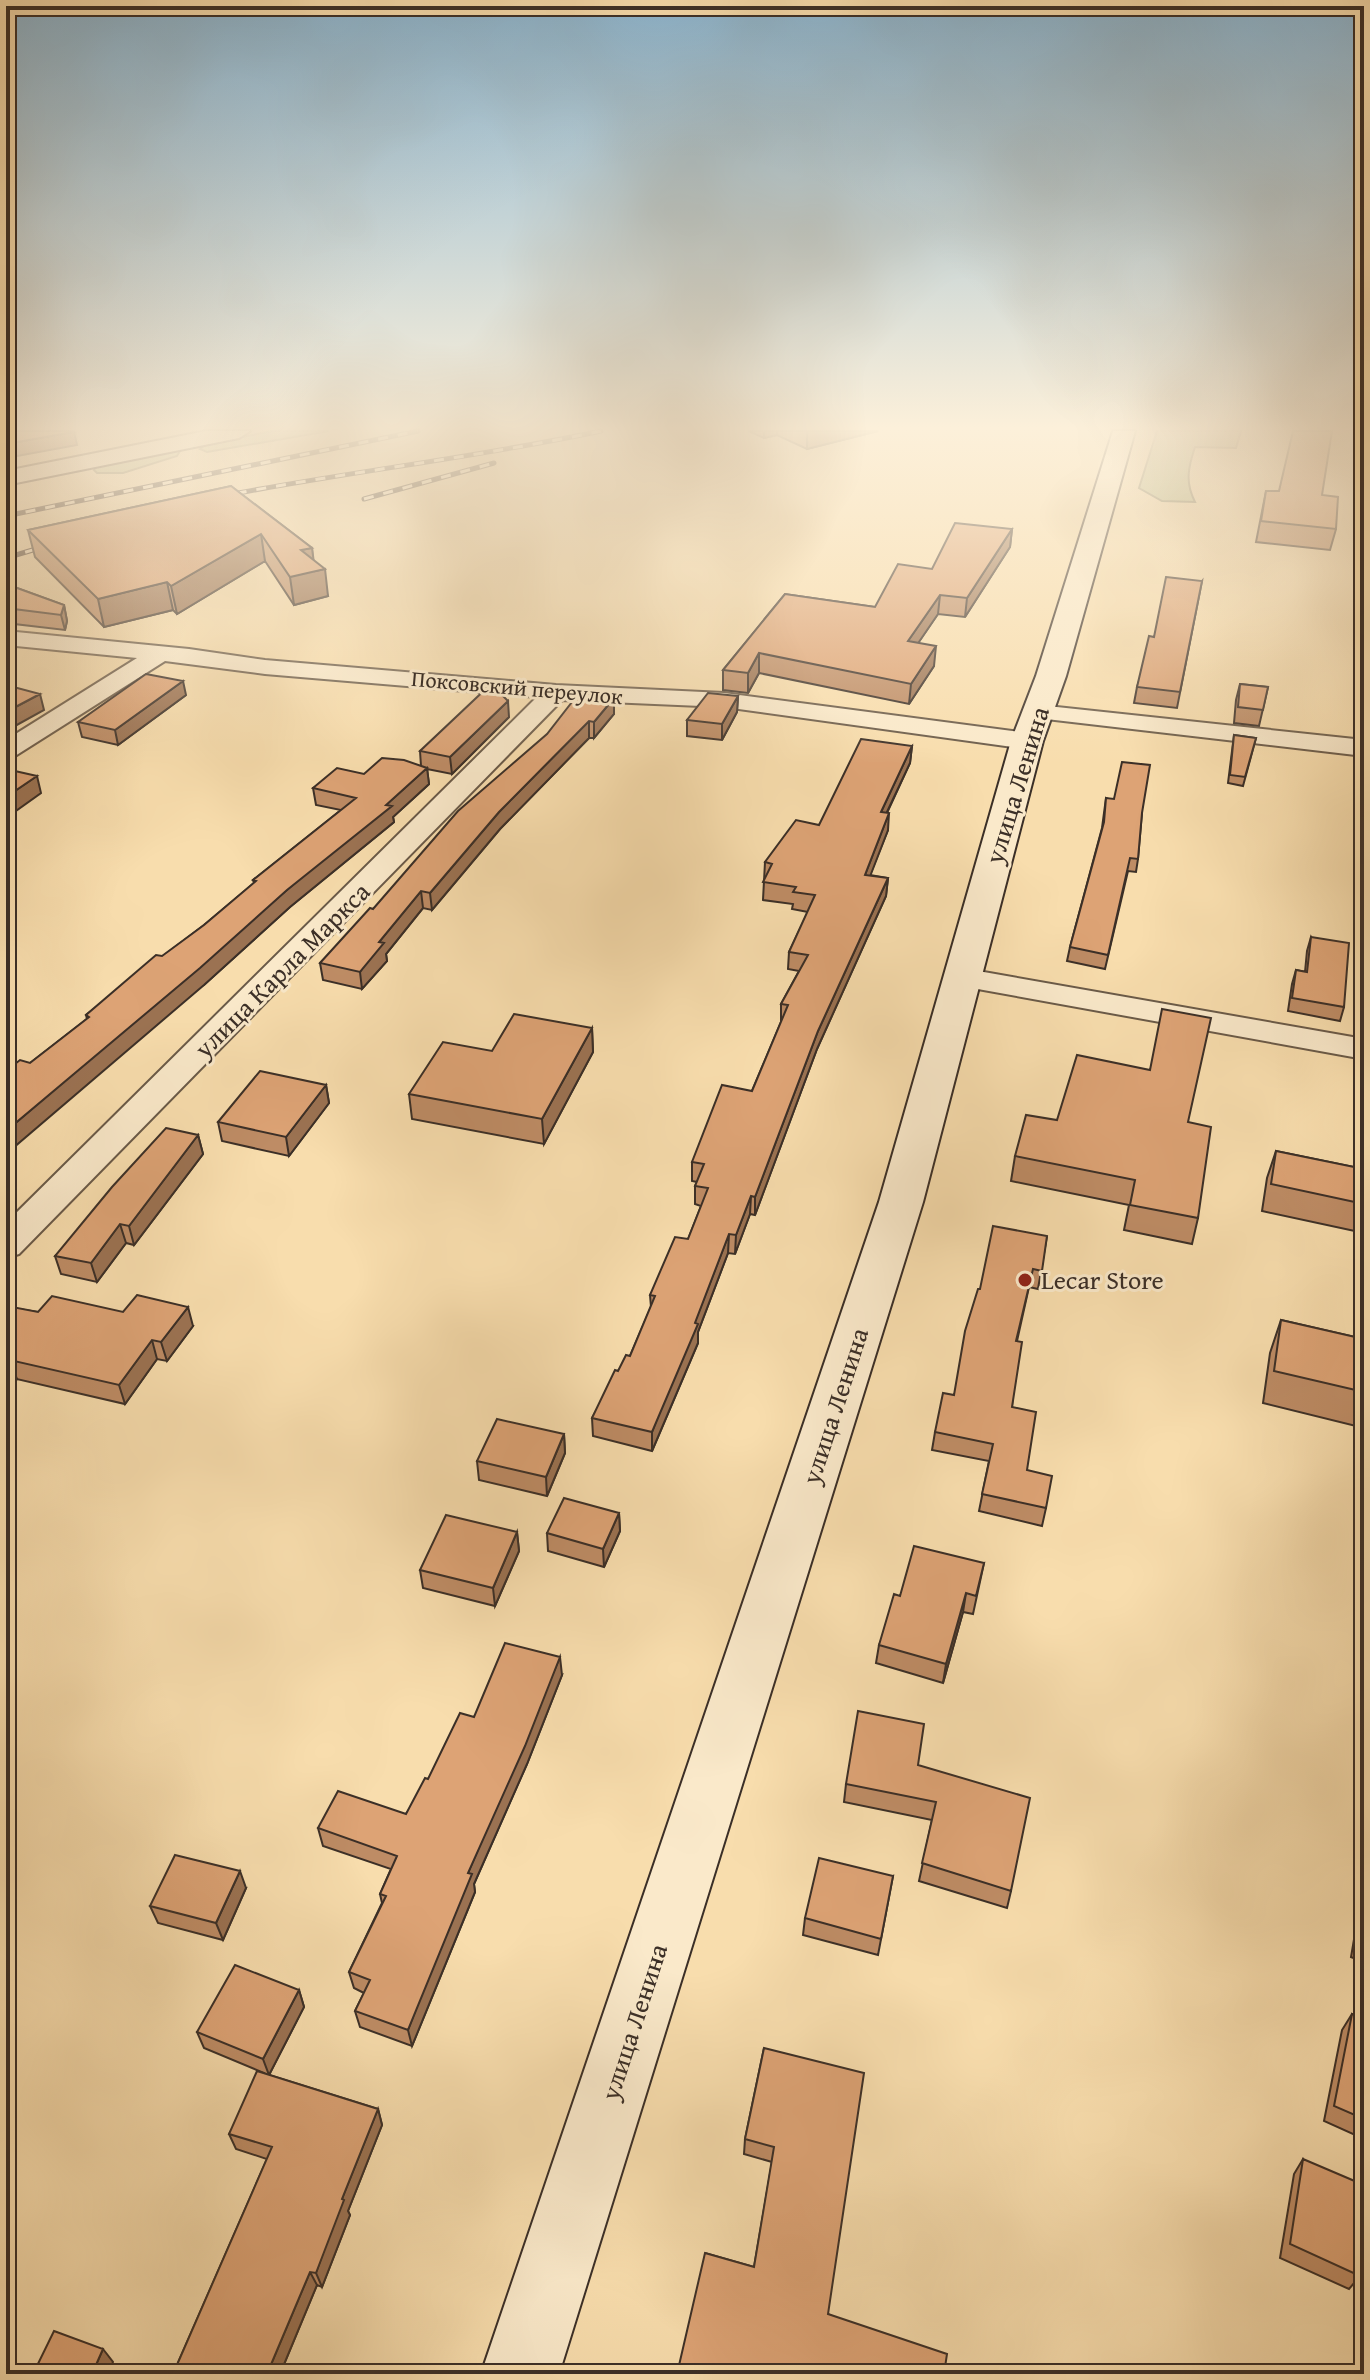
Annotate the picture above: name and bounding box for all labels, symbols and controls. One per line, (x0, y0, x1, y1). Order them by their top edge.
street label: Поксовский переулок (410, 662, 624, 712)
street label: улица Ленина (974, 701, 1059, 869)
street label: улица Карла Маркса (184, 872, 379, 1067)
place label: Lecar Store (1041, 1260, 1164, 1299)
marker: Lecar Store (1016, 1271, 1034, 1289)
street label: улица Ленина (791, 1322, 878, 1490)
street label: улица Ленина (590, 1938, 677, 2106)

